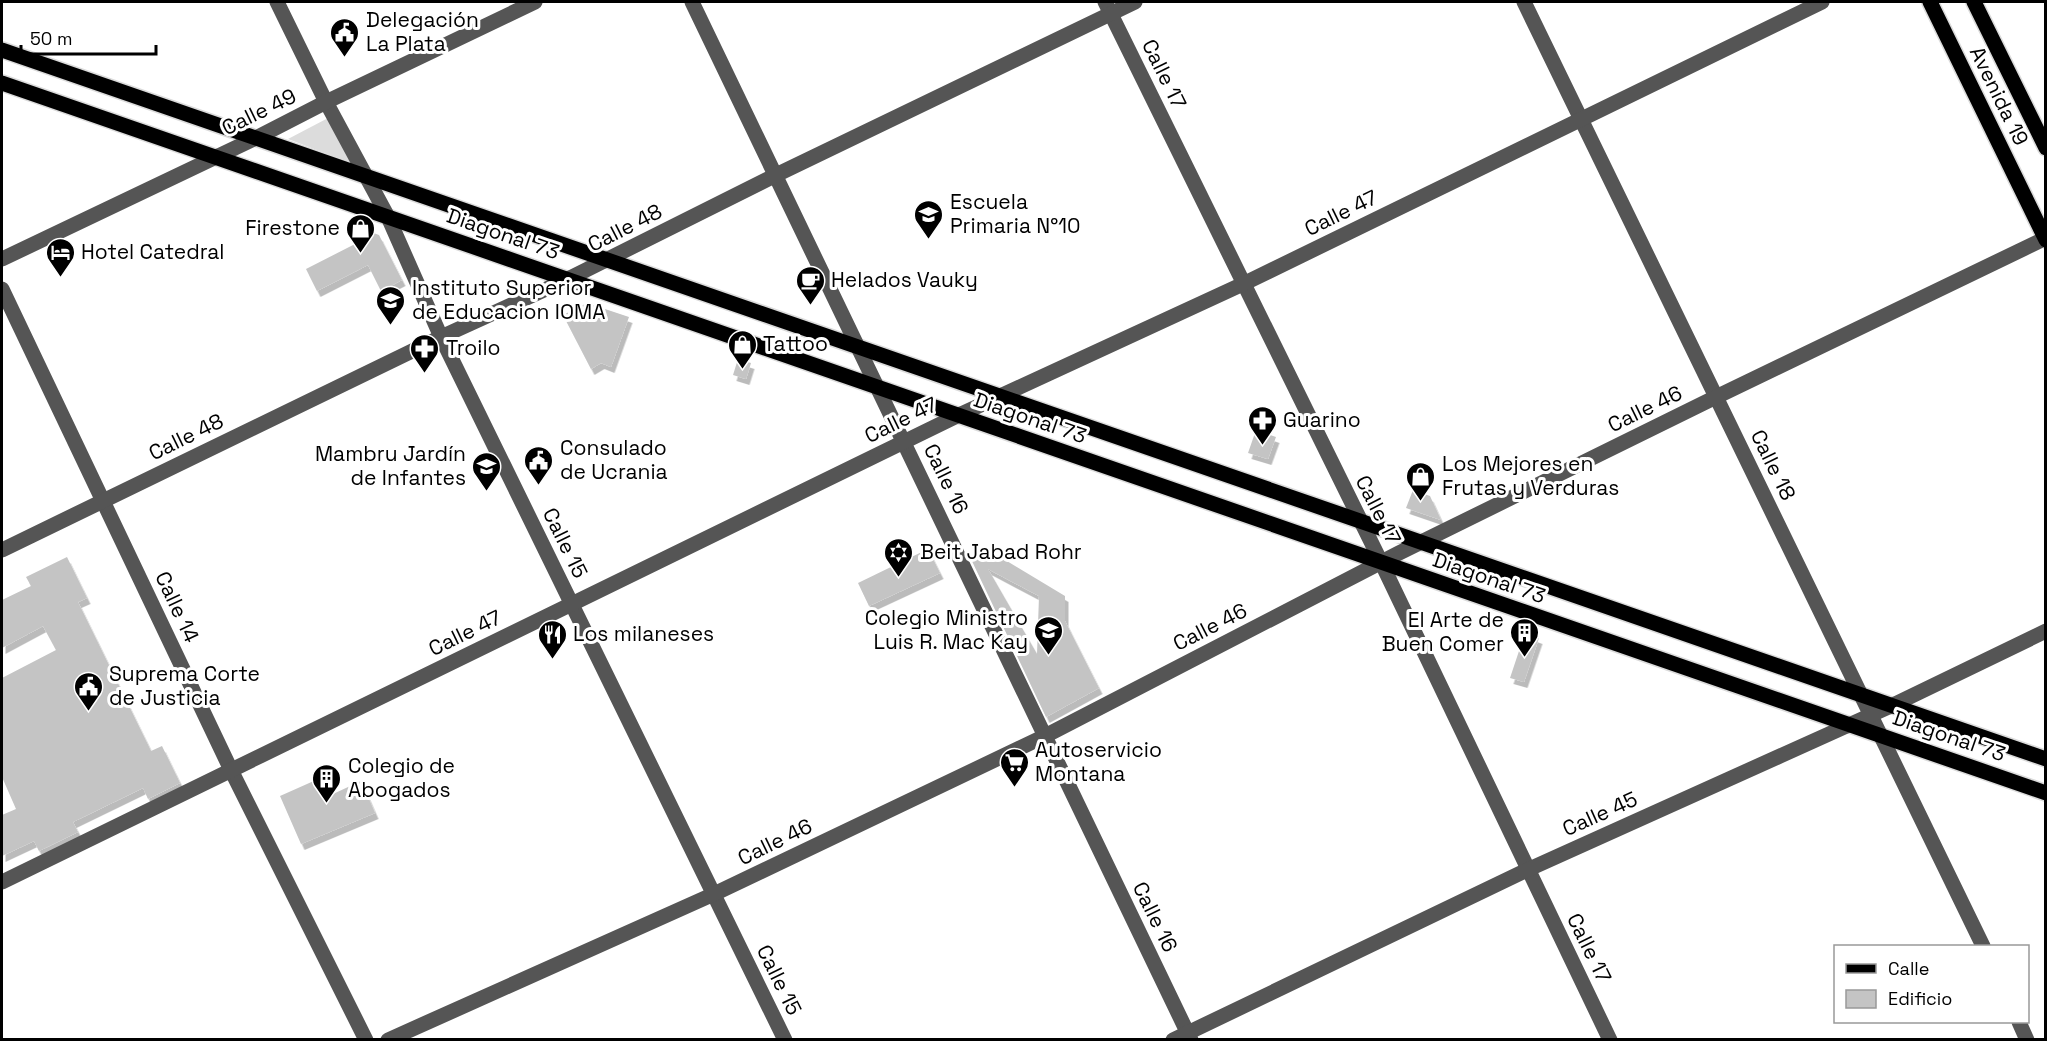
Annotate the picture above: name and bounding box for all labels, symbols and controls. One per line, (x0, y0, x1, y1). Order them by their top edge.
place label: Delegación La Plata (366, 6, 479, 57)
public building icon: Delegación La Plata (329, 16, 361, 58)
scale bar (21, 18, 156, 56)
text: 50 m (30, 27, 72, 50)
street label: Calle 17 (1136, 34, 1193, 113)
street label: Avenida 19 (1964, 42, 2035, 150)
street label: Calle 49 (217, 82, 300, 141)
street label: Calle 47 (1300, 183, 1382, 242)
place label: Escuela Primaria N°10 (950, 188, 1081, 239)
street label: Calle 48 (583, 197, 666, 258)
school or university icon: Escuela Primaria N°10 (913, 198, 945, 240)
street label: Diagonal 73 (443, 202, 563, 265)
shop icon: Firestone (345, 212, 377, 254)
place label: Firestone (245, 214, 340, 241)
hotel icon: Hotel Catedral (44, 236, 76, 278)
place label: Hotel Catedral (81, 238, 225, 265)
cafe icon: Helados Vauky (794, 264, 826, 306)
place label: Helados Vauky (831, 266, 978, 293)
place label: Instituto Superior de Educacion IOMA (412, 274, 605, 325)
school or university icon: Instituto Superior de Educacion IOMA (375, 284, 407, 326)
shop icon: Tattoo (726, 328, 758, 370)
place label: Tattoo (763, 330, 828, 357)
pharmacy icon: Troilo (409, 332, 441, 374)
place label: Troilo (446, 334, 501, 361)
street label: Calle 46 (1603, 379, 1686, 438)
street label: Diagonal 73 (970, 386, 1090, 449)
street label: Calle 47 (860, 390, 942, 449)
pharmacy icon: Guarino (1246, 404, 1278, 446)
place label: Guarino (1283, 406, 1361, 433)
street label: Calle 48 (144, 407, 228, 466)
street label: Calle 18 (1745, 425, 1802, 505)
place label: Consulado de Ucrania (560, 434, 668, 485)
street label: Calle 16 (918, 439, 975, 519)
place label: Mambru Jardín de Infantes (315, 440, 466, 491)
public building icon: Consulado de Ucrania (523, 444, 555, 486)
school or university icon: Mambru Jardín de Infantes (471, 450, 503, 492)
place label: Los Mejores en Frutas y Verduras (1442, 450, 1619, 501)
shop icon: Los Mejores en Frutas y Verduras (1405, 460, 1437, 502)
street label: Calle 17 (1350, 471, 1407, 549)
street label: Calle 15 (537, 503, 594, 582)
synagogue icon: Beit Jabad Rohr (883, 536, 915, 578)
place label: Beit Jabad Rohr (920, 538, 1082, 565)
street label: Diagonal 73 (1429, 546, 1549, 609)
street label: Calle 14 (149, 567, 206, 647)
street label: Calle 46 (1168, 596, 1251, 657)
street label: Calle 47 (424, 603, 506, 662)
place label: Colegio Ministro Luis R. Mac Kay (865, 604, 1028, 655)
place label: El Arte de Buen Comer (1382, 606, 1504, 657)
school or university icon: Colegio Ministro Luis R. Mac Kay (1033, 614, 1065, 656)
building icon: El Arte de Buen Comer (1509, 616, 1541, 658)
restaurant icon: Los milaneses (536, 618, 568, 660)
place label: Los milaneses (573, 620, 714, 647)
place label: Suprema Corte de Justicia (109, 660, 260, 711)
public building icon: Suprema Corte de Justicia (72, 670, 104, 712)
street label: Diagonal 73 (1889, 704, 2009, 767)
place label: Autoservicio Montana (1035, 736, 1162, 787)
supermarket icon: Autoservicio Montana (998, 746, 1030, 788)
place label: Colegio de Abogados (348, 752, 455, 803)
building icon: Colegio de Abogados (311, 762, 343, 804)
street label: Calle 45 (1558, 785, 1642, 842)
street label: Calle 46 (733, 812, 816, 871)
street label: Calle 16 (1127, 877, 1184, 957)
street label: Calle 17 (1561, 908, 1618, 987)
street label: Calle 15 (751, 940, 808, 1019)
legend (1834, 945, 2029, 1023)
text: Calle (1888, 957, 1929, 980)
text: Edificio (1888, 987, 1952, 1010)

